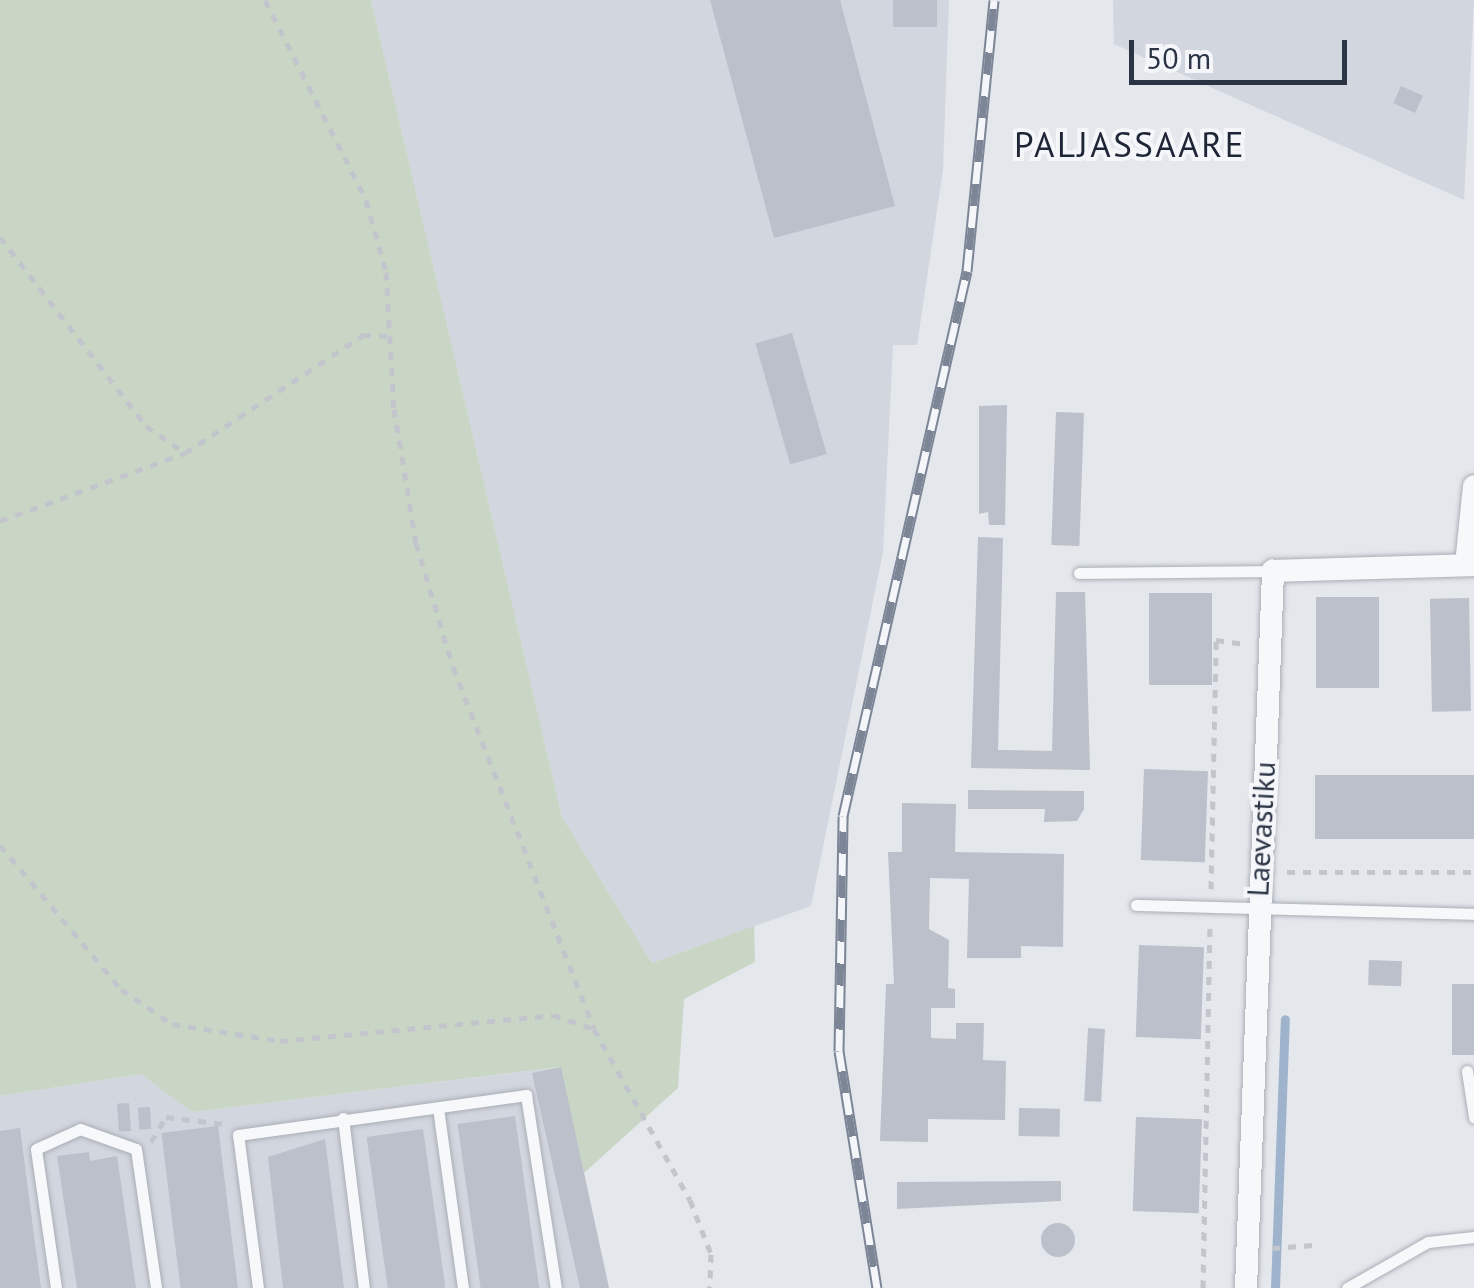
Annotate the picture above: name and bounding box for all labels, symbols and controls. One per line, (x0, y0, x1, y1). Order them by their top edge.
scale bar (1134, 20, 1352, 82)
text: 50 m (1146, 38, 1211, 77)
district label: PALJASSAARE (1014, 123, 1246, 165)
street label: Laevastiku (1239, 761, 1283, 897)

